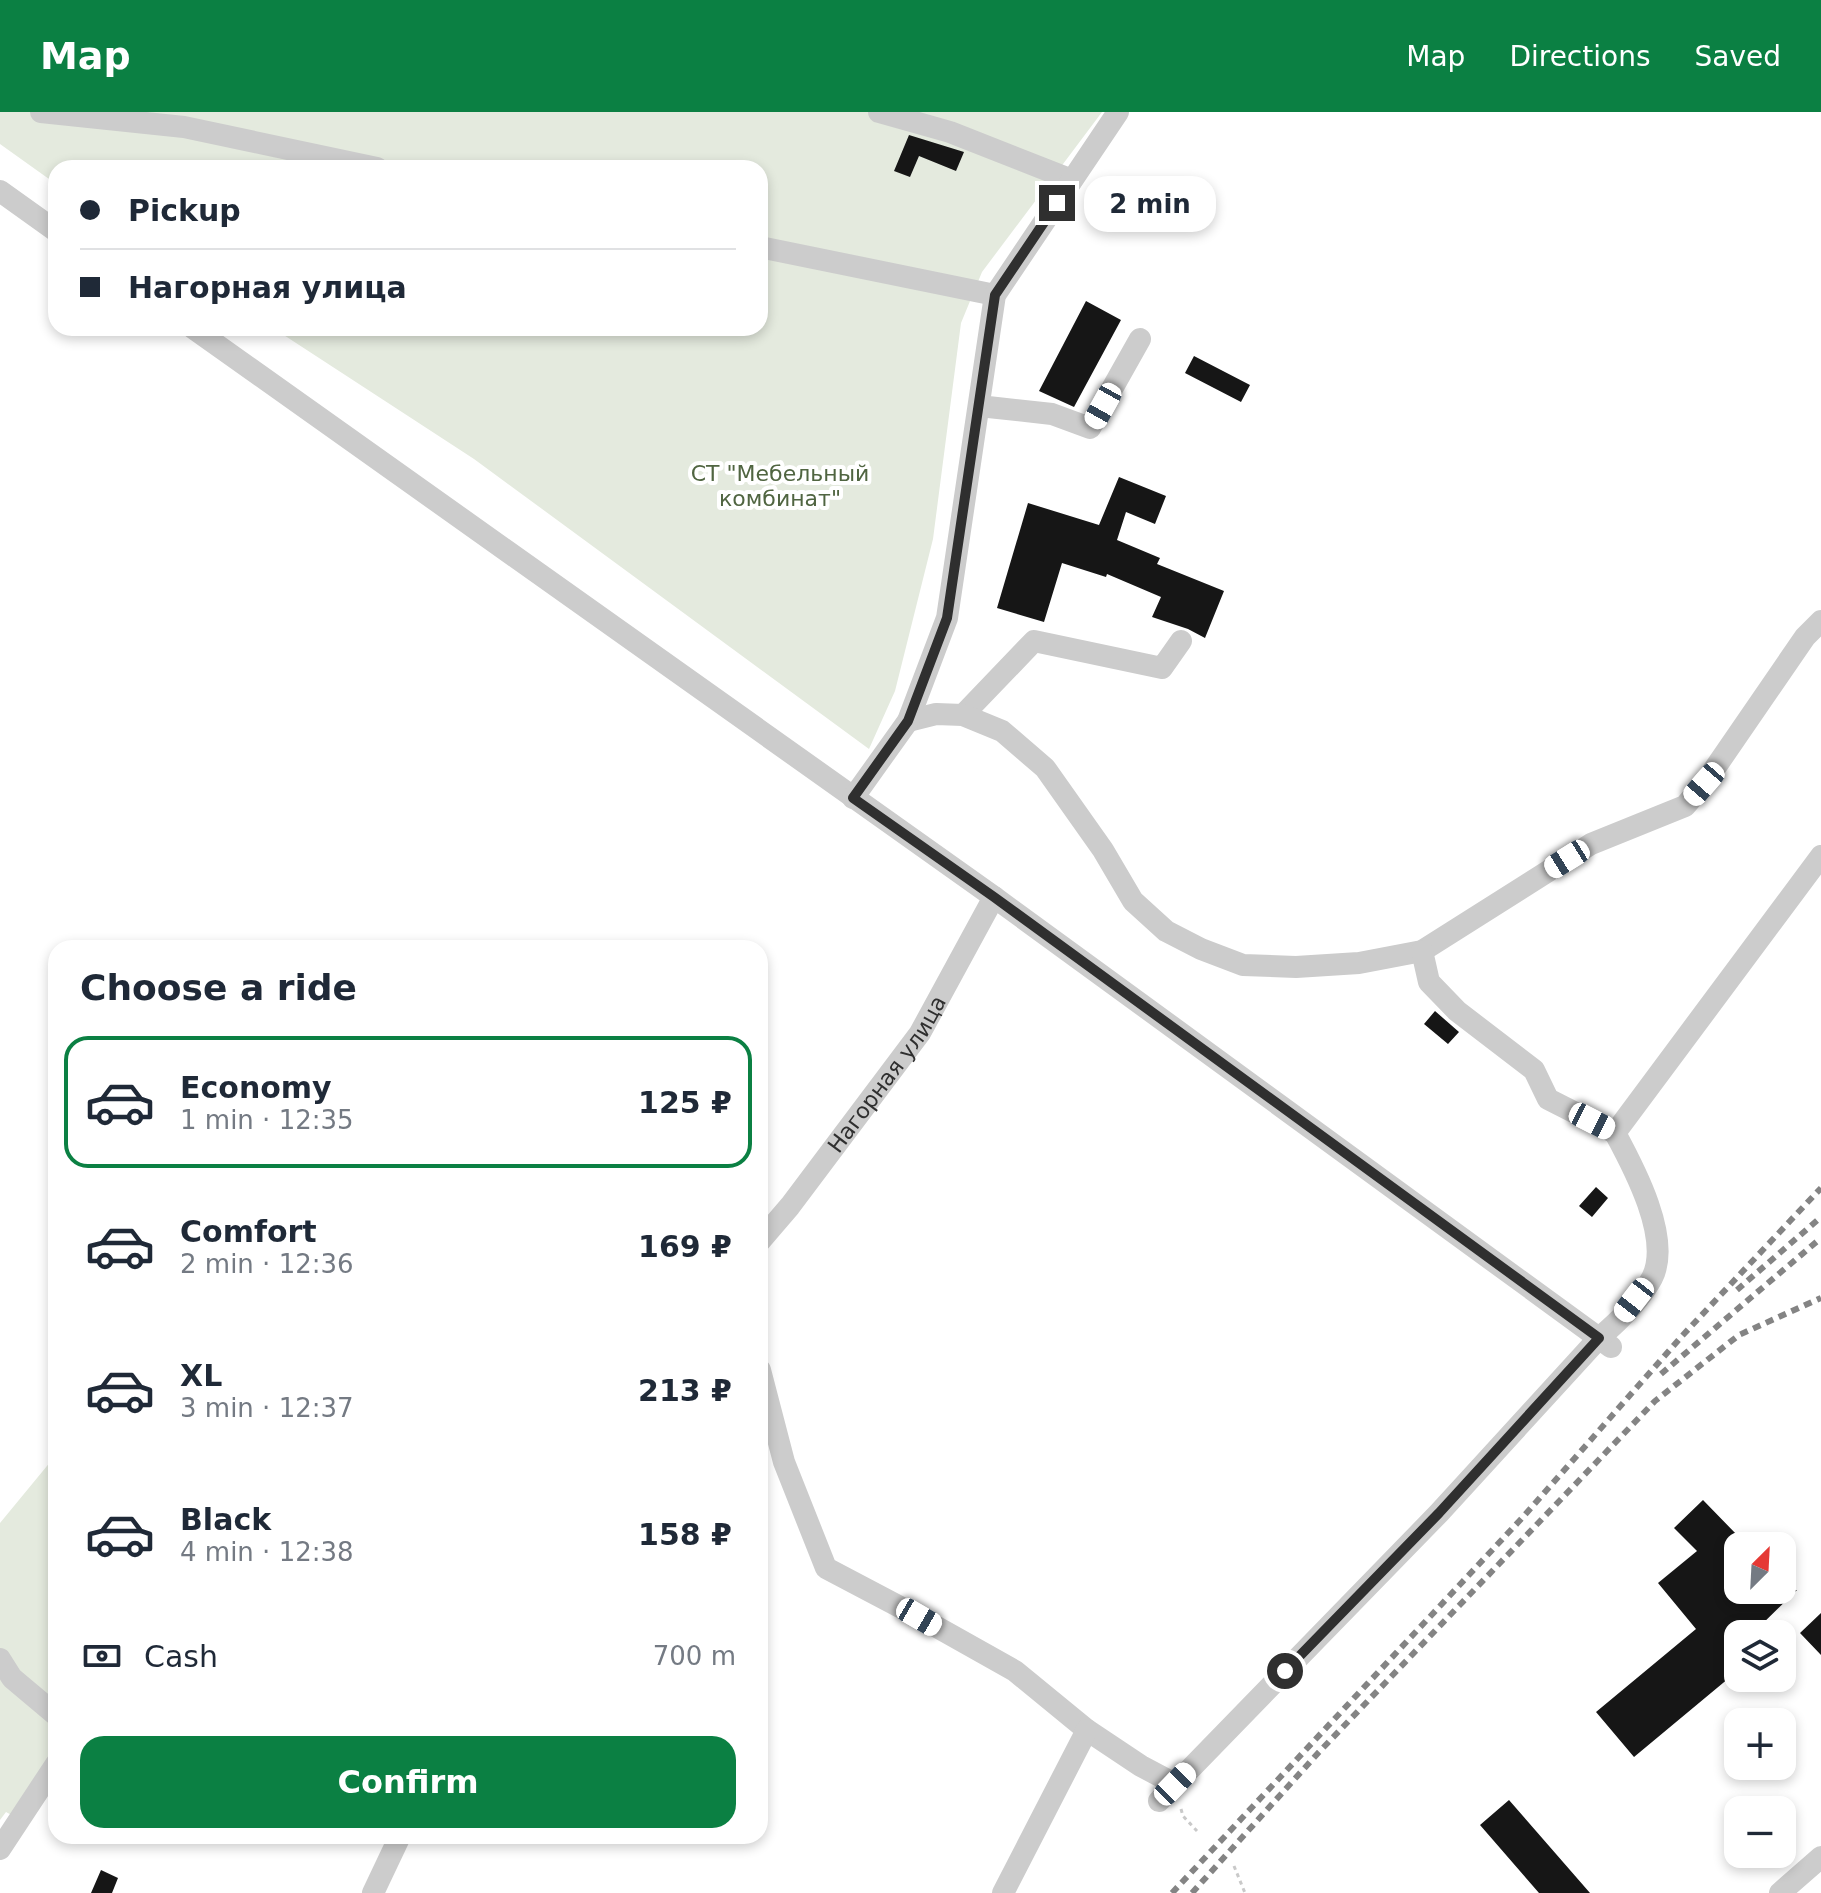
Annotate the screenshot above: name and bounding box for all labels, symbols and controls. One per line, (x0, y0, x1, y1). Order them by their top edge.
text: Map (40, 34, 131, 78)
text: Map (1406, 40, 1465, 73)
text: Directions (1509, 40, 1650, 73)
text: Saved (1694, 40, 1781, 73)
callout: 2 min (1085, 175, 1217, 231)
route end (1039, 185, 1075, 221)
text: 2 min (1109, 189, 1191, 219)
text: Pickup (128, 193, 241, 228)
text: Нагорная улица (128, 270, 407, 305)
car (1081, 379, 1125, 433)
park label: СТ "Мебельный комбинат" (691, 461, 869, 511)
car (1679, 758, 1729, 810)
car (1540, 836, 1594, 882)
text: Choose a ride (80, 967, 357, 1008)
street label: Нагорная улица (822, 991, 951, 1157)
icon: car (84, 1066, 156, 1138)
text: Economy (180, 1070, 332, 1105)
text: 125 ₽ (638, 1085, 732, 1120)
car (1565, 1099, 1619, 1143)
text: 1 min · 12:35 (180, 1105, 354, 1135)
icon: car (84, 1210, 156, 1282)
text: Comfort (180, 1214, 317, 1249)
text: 169 ₽ (638, 1229, 732, 1264)
text: 2 min · 12:36 (180, 1249, 354, 1279)
car (1610, 1274, 1658, 1326)
icon: car (84, 1354, 156, 1426)
text: XL (180, 1358, 222, 1393)
text: 213 ₽ (638, 1373, 732, 1408)
text: 3 min · 12:37 (180, 1393, 354, 1423)
icon: car (84, 1498, 156, 1570)
text: Black (180, 1502, 271, 1537)
text: 158 ₽ (638, 1517, 732, 1552)
north arrow (1724, 1532, 1796, 1604)
map controls (1724, 1532, 1796, 1868)
text: 4 min · 12:38 (180, 1537, 354, 1567)
car (892, 1595, 946, 1639)
button: layers (1724, 1620, 1796, 1692)
icon: cash (80, 1634, 124, 1678)
text: Cash (144, 1639, 218, 1674)
text: 700 m (653, 1641, 736, 1671)
route start (1267, 1653, 1303, 1689)
button: + (1724, 1708, 1796, 1780)
button: Confirm (80, 1736, 736, 1828)
car (1150, 1758, 1200, 1810)
button: − (1724, 1796, 1796, 1868)

